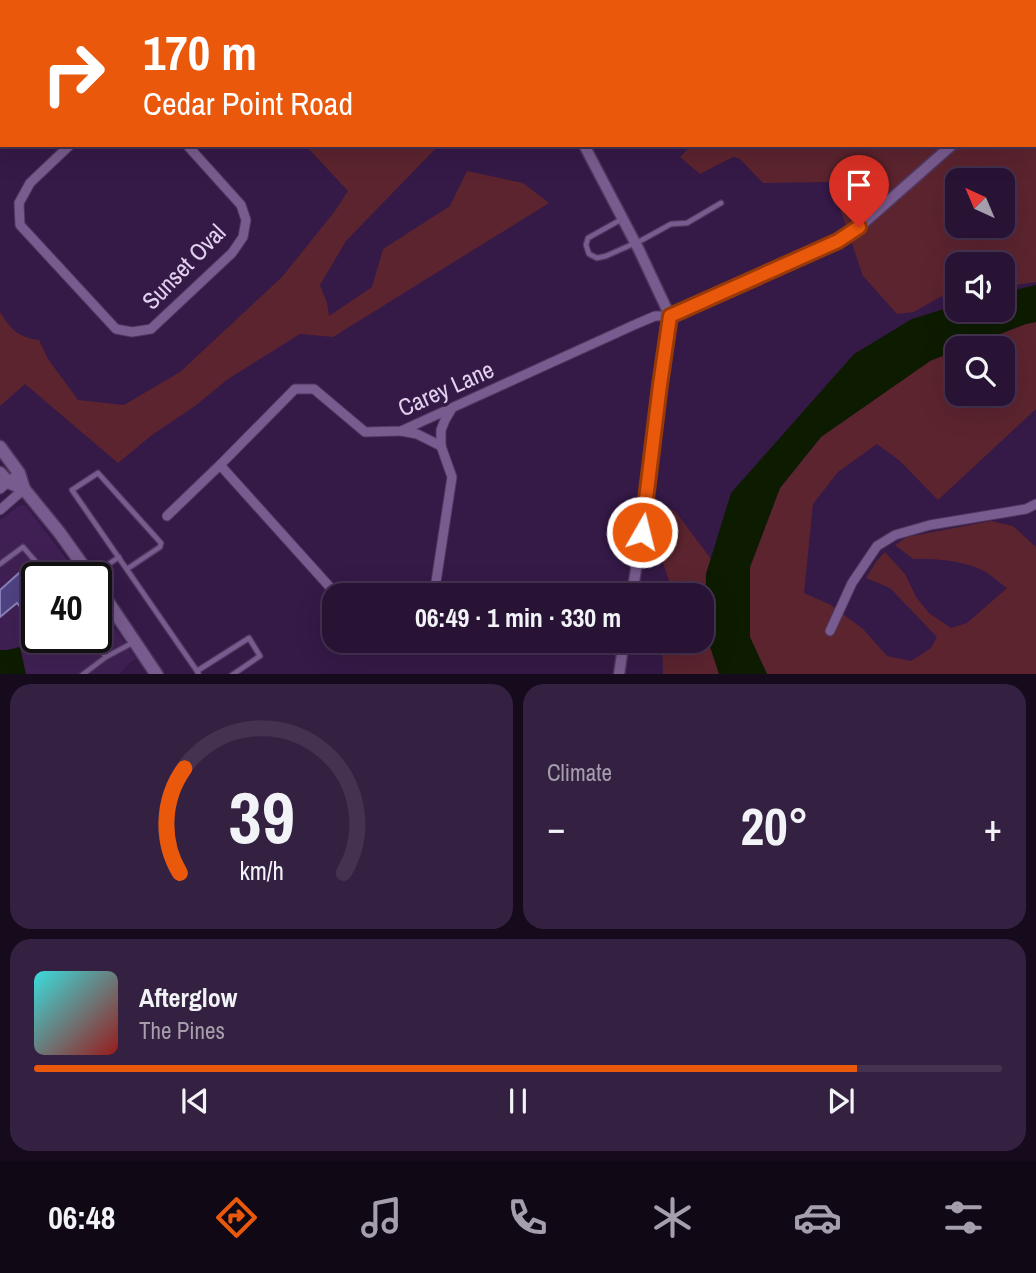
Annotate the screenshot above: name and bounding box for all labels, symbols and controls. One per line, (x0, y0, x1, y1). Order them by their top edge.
text: 170 m (143, 19, 257, 85)
icon: right (28, 28, 119, 119)
text: Cedar Point Road (143, 82, 353, 125)
pin (829, 155, 889, 227)
icon: arrive (840, 166, 878, 204)
north arrow (945, 168, 1015, 238)
map controls (945, 168, 1015, 406)
street label: Sunset Oval (135, 217, 232, 316)
button: sound (945, 252, 1015, 322)
button: search (945, 336, 1015, 406)
street label: Carey Lane (393, 353, 499, 423)
position arrow (605, 495, 679, 569)
speed limit sign: 40 (21, 562, 112, 653)
text: 06:49 · 1 min · 330 m (415, 600, 621, 635)
text: Climate (547, 757, 612, 788)
text: 39 (228, 768, 295, 866)
text: 20° (740, 791, 809, 861)
text: − (547, 802, 565, 853)
text: + (984, 802, 1002, 853)
text: km/h (239, 853, 284, 887)
text: Afterglow (139, 980, 237, 1015)
text: The Pines (139, 1015, 225, 1046)
icon: previous (176, 1082, 214, 1120)
icon: pause (499, 1082, 537, 1120)
icon: next (822, 1082, 860, 1120)
icon: directions (212, 1193, 261, 1242)
icon: music (357, 1193, 406, 1242)
icon: phone (503, 1193, 552, 1242)
icon: climate (648, 1193, 697, 1242)
icon: car (793, 1193, 842, 1242)
icon: filters (939, 1193, 988, 1242)
text: 06:48 (48, 1196, 115, 1239)

